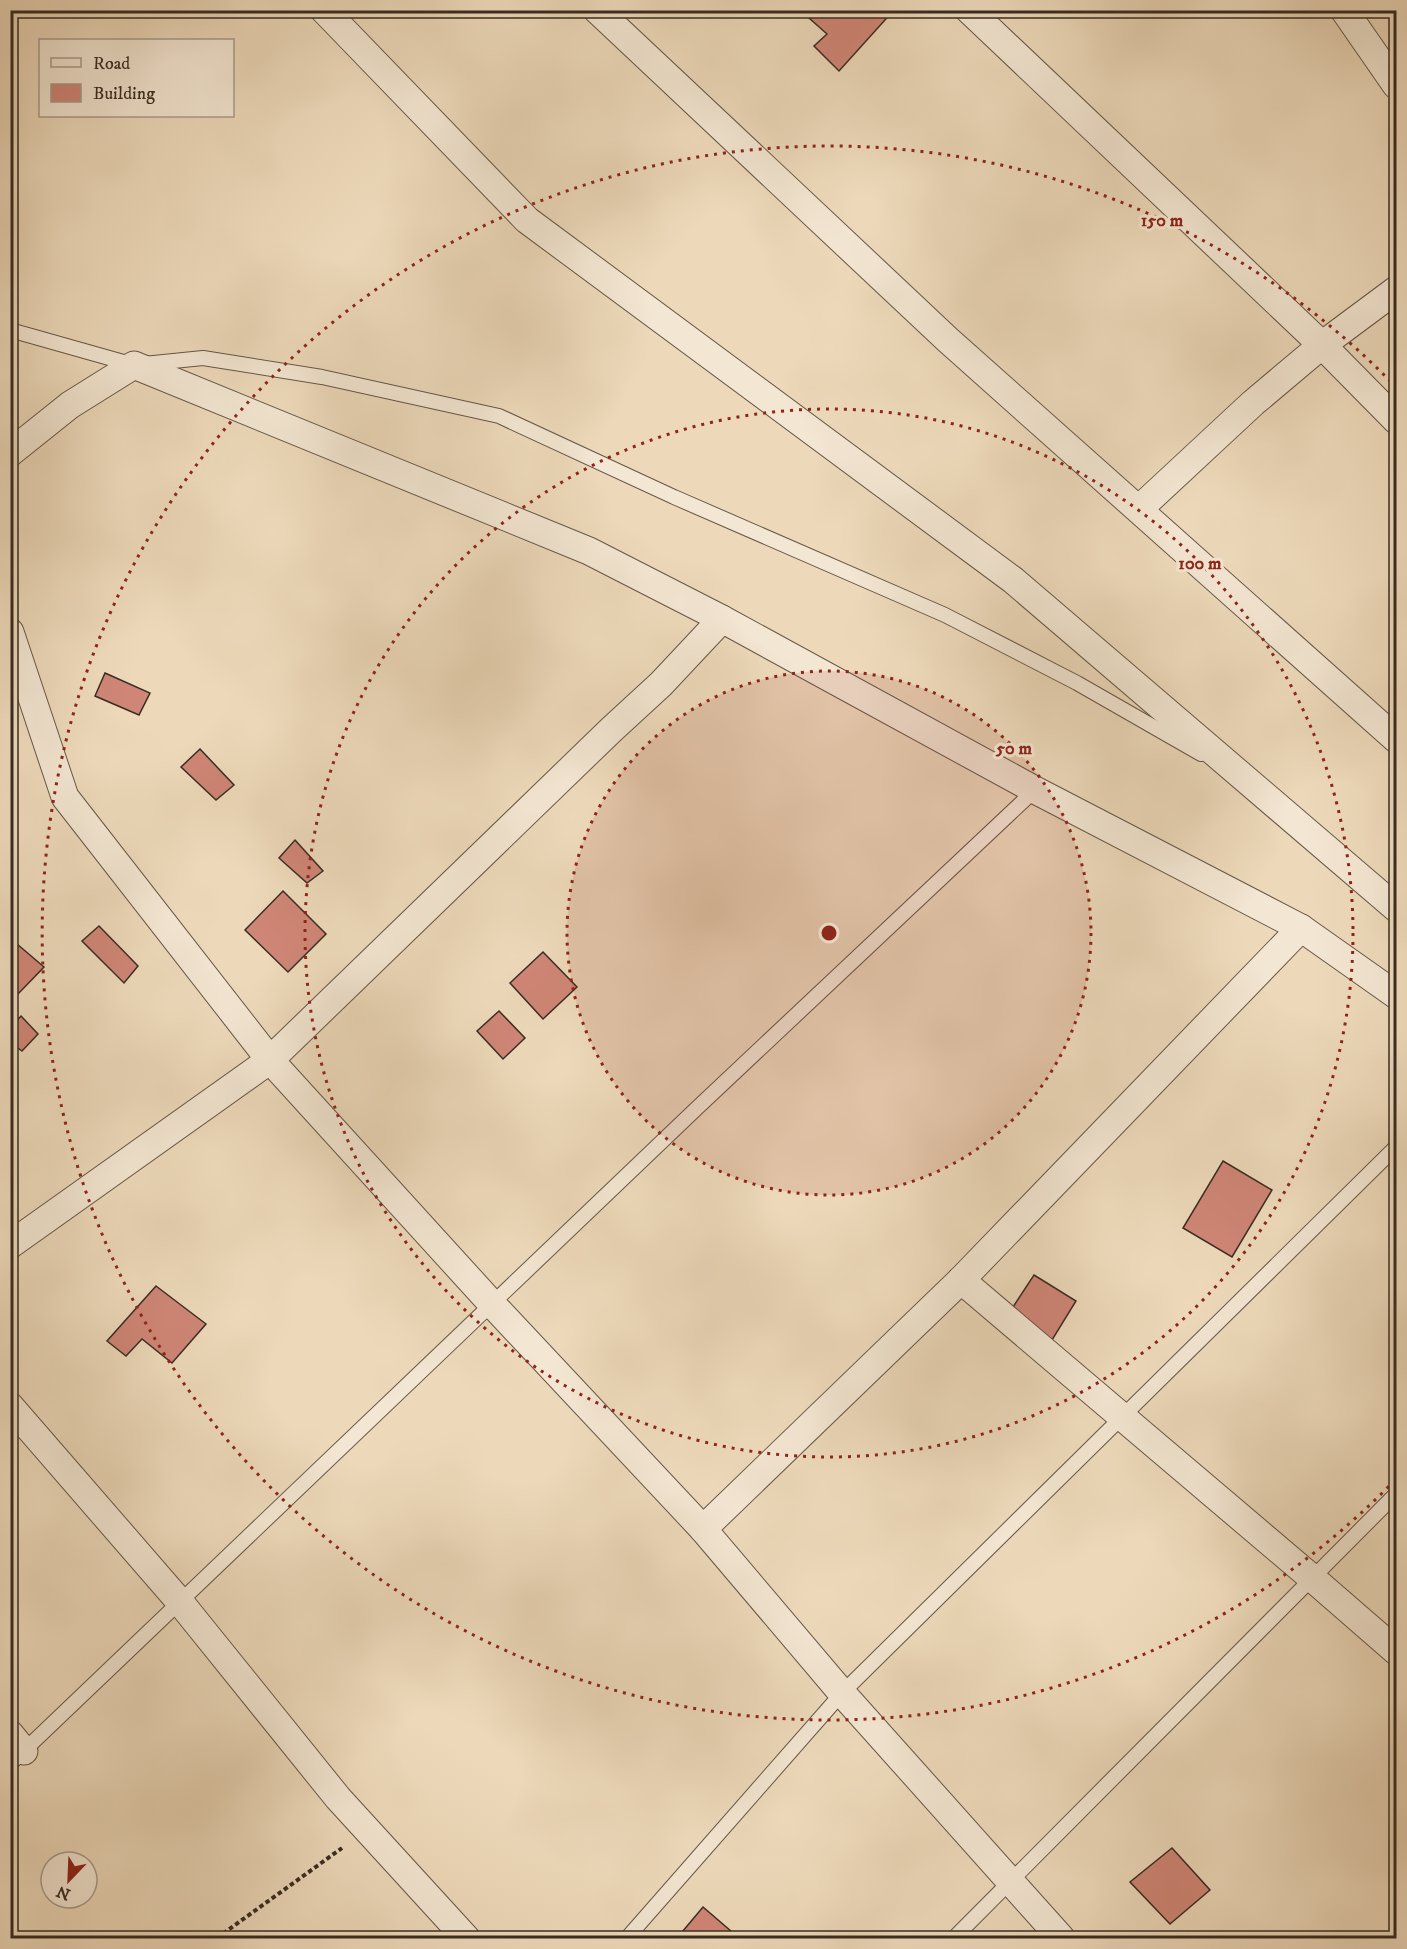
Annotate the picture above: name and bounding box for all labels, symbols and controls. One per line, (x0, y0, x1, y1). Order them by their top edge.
legend (39, 39, 234, 117)
text: Road (93, 53, 130, 75)
text: Building (93, 83, 155, 105)
text: 150 m (1141, 210, 1184, 232)
text: 100 m (1178, 553, 1222, 575)
text: 50 m (995, 738, 1032, 760)
centre of rings (819, 923, 839, 943)
north arrow (39, 1850, 99, 1910)
text: N (54, 1881, 73, 1905)

